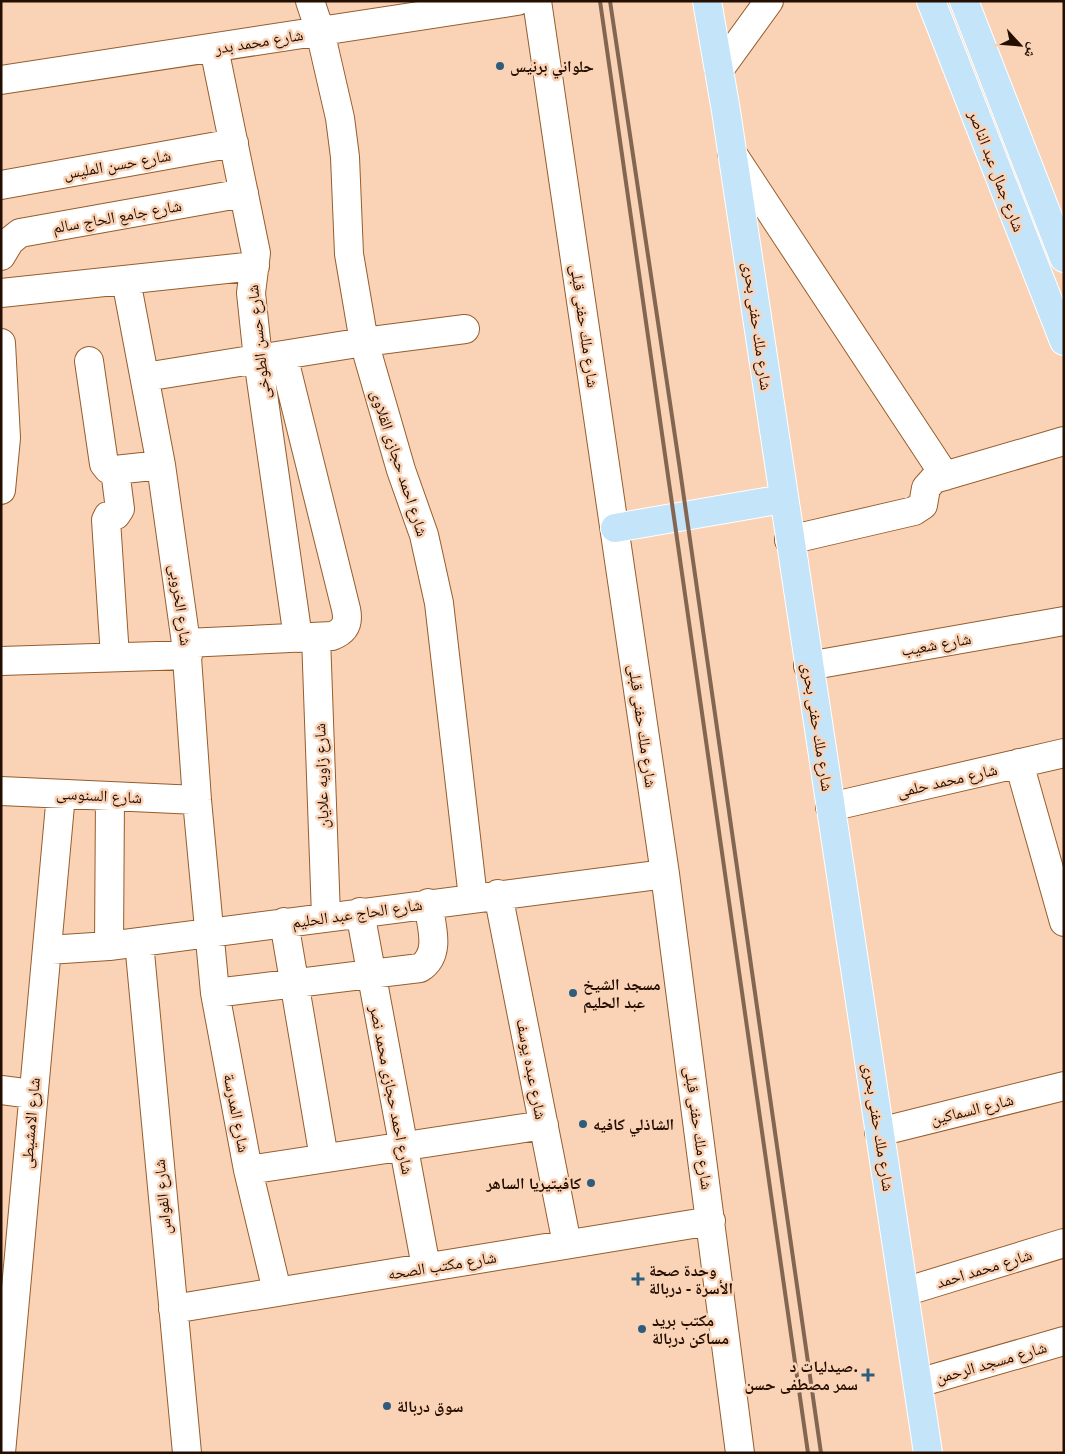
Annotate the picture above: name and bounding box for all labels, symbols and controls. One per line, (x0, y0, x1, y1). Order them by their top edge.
north arrow (995, 20, 1045, 70)
street label: شارع محمد بدر (212, 23, 305, 59)
text: ش (1020, 40, 1044, 62)
place label: حلواني برنيس (510, 55, 594, 79)
marker: حلواني برنيس (494, 60, 506, 72)
street label: شارع جمال عبد الناصر (963, 106, 1030, 235)
street label: شارع حسن المليس (62, 144, 172, 184)
street label: شارع جامع الحاج سالم (51, 194, 183, 238)
street label: شارع ملك حفنى بحرى (738, 260, 778, 392)
street label: شارع ملك حفنى قبلى (565, 263, 605, 389)
street label: شارع حسن الطوخى (241, 284, 275, 400)
street label: شارع احمد حجازى القلاوى (366, 387, 434, 539)
street label: شارع الخروبى (164, 563, 198, 647)
street label: شارع شعيب (899, 627, 973, 661)
street label: شارع ملك حفنى بحرى (797, 661, 839, 793)
street label: شارع ملك حفنى قبلى (623, 663, 663, 789)
street label: شارع زاويه علايان (308, 723, 334, 829)
street label: شارع محمد حلمى (895, 758, 999, 802)
street label: شارع السنوسى (55, 782, 143, 808)
street label: شارع الحاج عبد الحليم (290, 893, 424, 933)
place label: مسجد الشيخ عبد الحليم (583, 973, 661, 1014)
marker: مسجد الشيخ عبد الحليم (567, 987, 579, 999)
street label: شارع احمد حجازى محمد نصر (365, 1003, 419, 1176)
street label: شارع عبده يوسف (511, 1017, 553, 1121)
street label: شارع ملك حفنى بحرى (858, 1061, 900, 1193)
street label: شارع ملك حفنى قبلى (679, 1065, 719, 1191)
street label: شارع المدرسة (219, 1072, 255, 1154)
street label: شارع الامشيطى (15, 1077, 45, 1169)
street label: شارع السماكين (928, 1088, 1016, 1130)
place label: الشاذلي كافيه (593, 1113, 674, 1137)
marker: الشاذلي كافيه (577, 1118, 589, 1130)
street label: شارع الفواس (148, 1158, 176, 1236)
place label: كافيتيريا الساهر (485, 1172, 581, 1194)
marker: كافيتيريا الساهر (585, 1177, 597, 1189)
street label: شارع محمد احمد (933, 1243, 1035, 1293)
street label: شارع مكتب الصحه (386, 1246, 498, 1284)
place label: وحدة صحة الأسرة - دربالة (649, 1259, 733, 1299)
marker: وحدة صحة الأسرة - دربالة (631, 1272, 645, 1286)
place label: مكتب بريد مساكن دربالة (652, 1309, 729, 1349)
marker: مكتب بريد مساكن دربالة (636, 1323, 648, 1335)
street label: شارع مسجد الرحمن (933, 1336, 1049, 1388)
place label: صيدليات د. سمر مصطفى حسن (744, 1355, 858, 1395)
marker: صيدليات د. سمر مصطفى حسن (862, 1369, 874, 1381)
place label: سوق دربالة (397, 1395, 464, 1417)
marker: سوق دربالة (381, 1400, 393, 1412)

